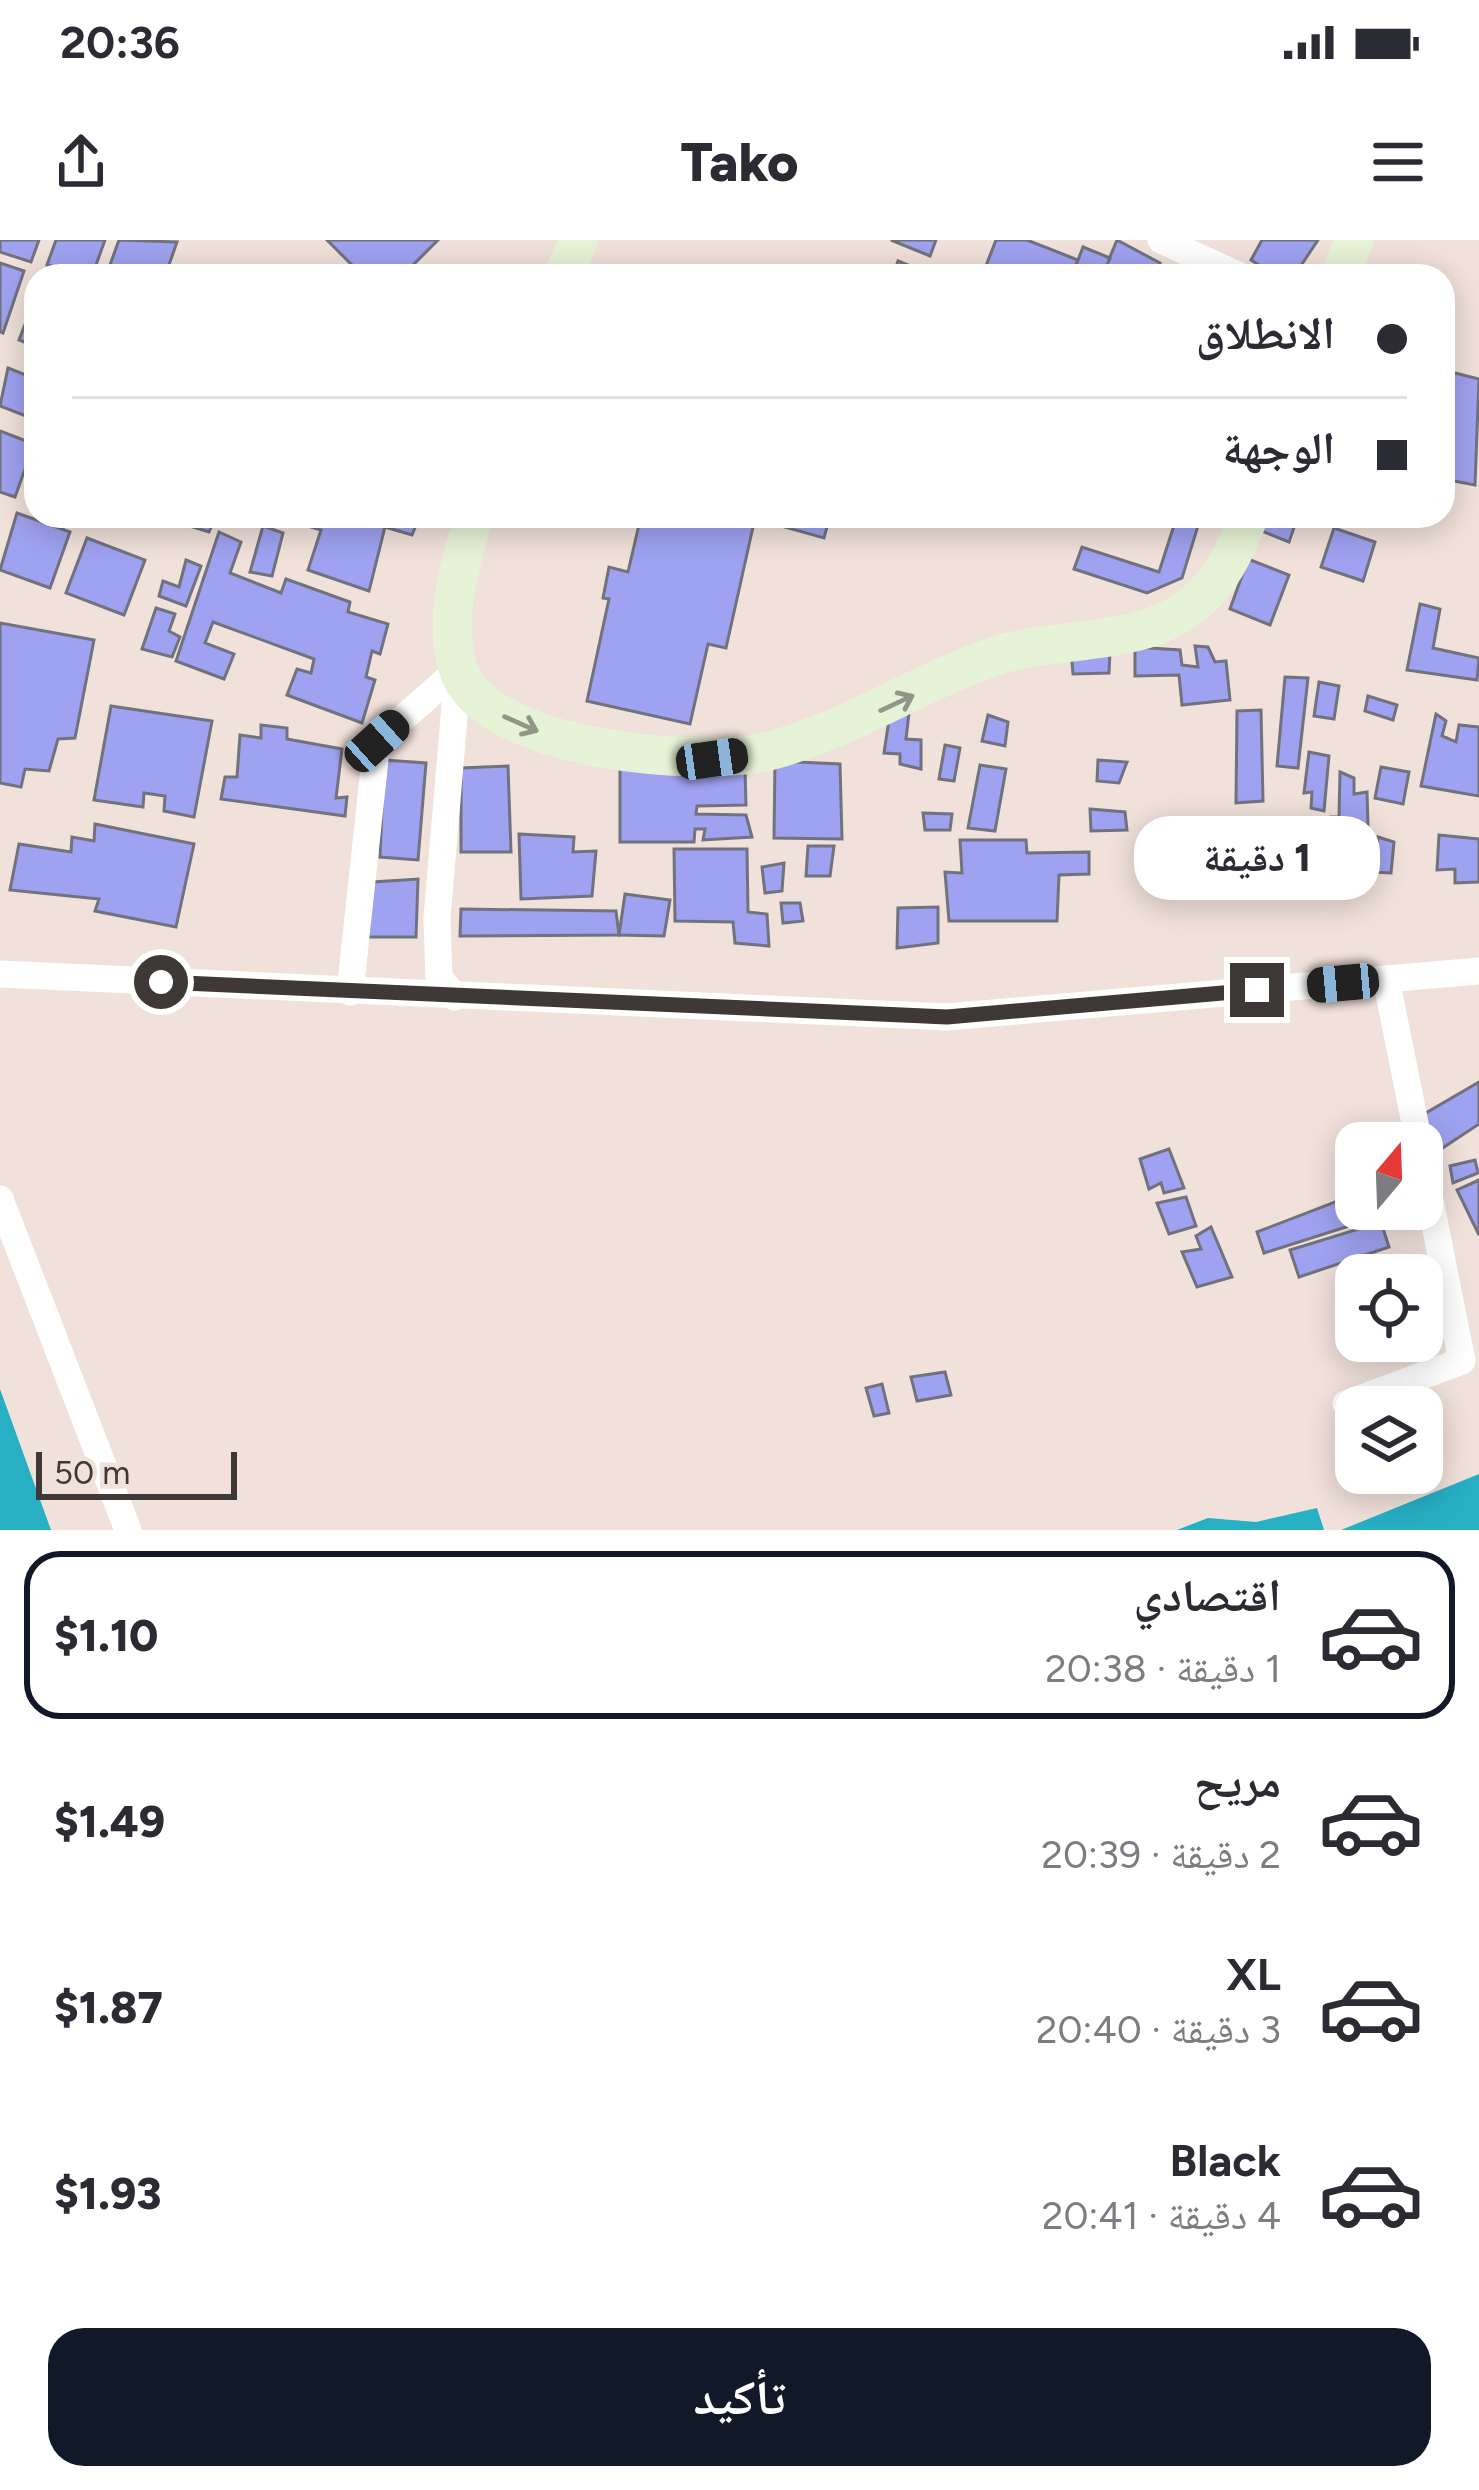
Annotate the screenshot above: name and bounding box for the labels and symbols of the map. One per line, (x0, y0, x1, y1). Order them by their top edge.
one-way arrow (878, 691, 914, 713)
car (338, 704, 416, 778)
one-way arrow (502, 714, 538, 736)
car (674, 736, 750, 782)
callout: 1 دقيقة (1134, 816, 1380, 900)
route start (134, 955, 188, 1009)
car (1306, 962, 1380, 1004)
route end (1230, 963, 1284, 1017)
north arrow (1335, 1122, 1443, 1230)
scale bar (36, 1446, 237, 1499)

